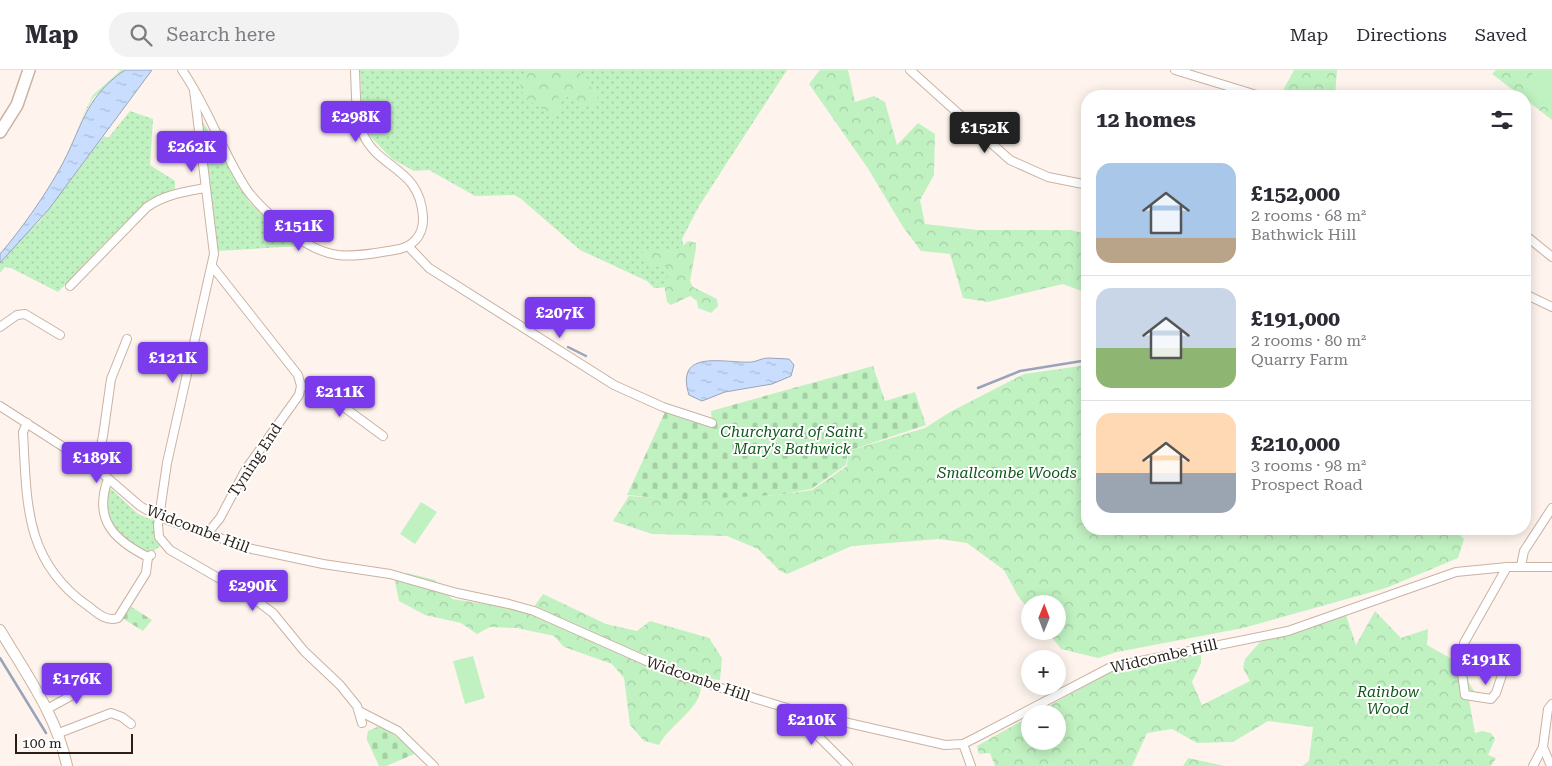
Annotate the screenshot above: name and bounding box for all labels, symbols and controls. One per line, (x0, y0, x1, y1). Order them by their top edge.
search box (109, 12, 459, 57)
text: Map (25, 21, 79, 49)
icon: search (127, 21, 155, 49)
text: Search here (167, 23, 275, 46)
text: Map (1290, 24, 1328, 45)
text: Directions (1356, 24, 1447, 45)
text: Saved (1475, 24, 1527, 45)
pin: £298K (321, 100, 391, 143)
icon: filters (1488, 106, 1516, 134)
text: £298K (332, 107, 380, 126)
text: 12 homes (1096, 108, 1196, 132)
pin: £152K (950, 112, 1020, 154)
text: £152K (961, 118, 1009, 137)
pin: £262K (157, 131, 227, 173)
text: £262K (168, 137, 216, 156)
text: £152,000 (1251, 182, 1340, 206)
icon: home (1136, 183, 1196, 243)
text: 2 rooms · 68 m² (1251, 206, 1366, 225)
pin: £151K (264, 210, 334, 252)
text: £151K (275, 216, 323, 235)
text: Bathwick Hill (1251, 225, 1356, 244)
pin: £207K (525, 296, 595, 339)
text: £207K (536, 303, 584, 322)
text: £191,000 (1251, 307, 1340, 331)
icon: home (1136, 308, 1196, 368)
text: 2 rooms · 80 m² (1251, 331, 1366, 350)
pin: £121K (138, 342, 208, 384)
text: £121K (149, 348, 197, 367)
text: Quarry Farm (1251, 350, 1348, 369)
pin: £211K (305, 376, 375, 418)
text: £211K (316, 382, 364, 401)
street label: Tyning End (225, 419, 286, 500)
park label: Churchyard of Saint Mary's Bathwick (720, 423, 864, 458)
text: £210,000 (1251, 432, 1340, 456)
icon: home (1136, 433, 1196, 493)
pin: £189K (62, 442, 132, 484)
text: £189K (73, 448, 121, 467)
text: 3 rooms · 98 m² (1251, 456, 1366, 475)
park label: Smallcombe Woods (936, 464, 1077, 482)
text: Prospect Road (1251, 475, 1363, 494)
street label: Widcombe Hill (144, 501, 252, 557)
pin: £290K (218, 570, 288, 612)
text: £290K (229, 576, 277, 595)
north arrow (1021, 595, 1066, 640)
map controls (1021, 595, 1066, 750)
street label: Widcombe Hill (1109, 635, 1219, 677)
pin: £191K (1451, 644, 1521, 686)
button: + (1021, 650, 1066, 695)
text: £191K (1462, 650, 1510, 669)
street label: Widcombe Hill (644, 653, 753, 705)
pin: £176K (42, 662, 112, 705)
text: £176K (53, 669, 101, 688)
park label: Rainbow Wood (1356, 683, 1420, 718)
pin: £210K (777, 704, 847, 746)
button: − (1021, 705, 1066, 750)
text: £210K (788, 710, 836, 729)
scale bar (15, 731, 132, 754)
text: 100 m (22, 735, 62, 751)

